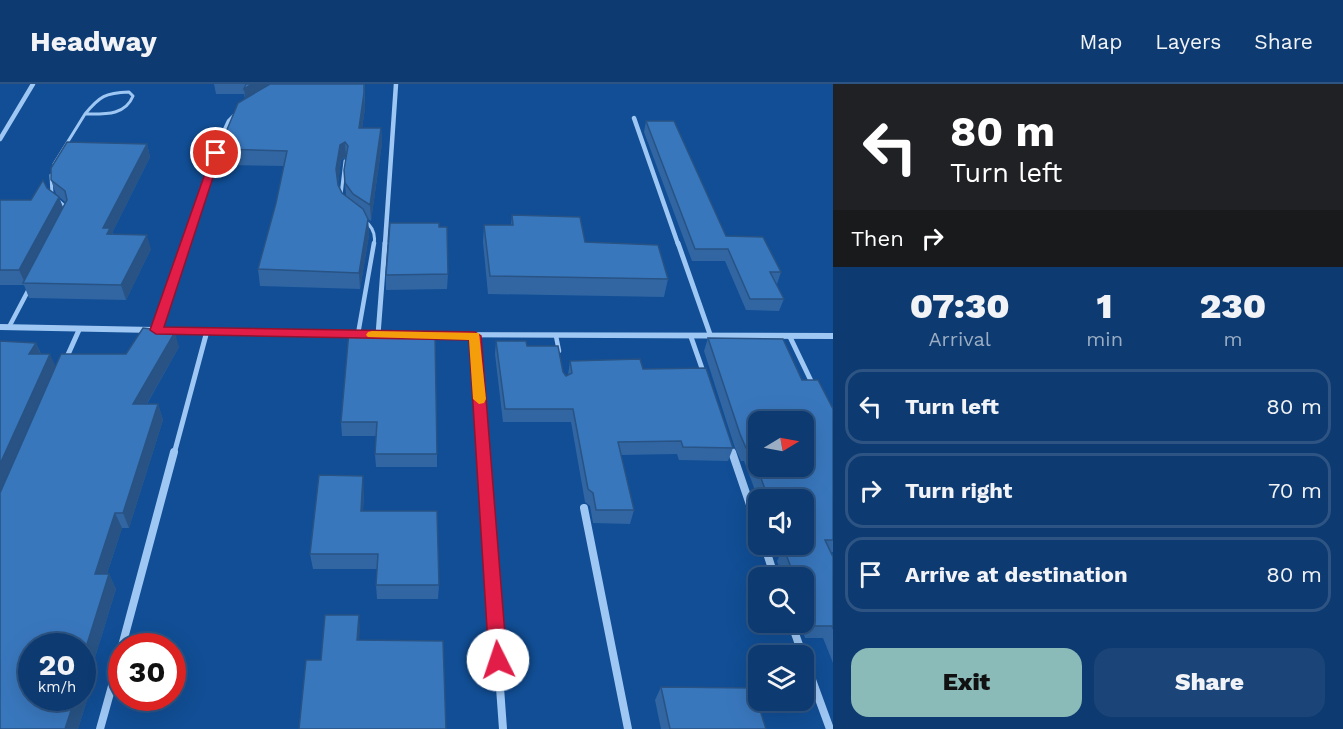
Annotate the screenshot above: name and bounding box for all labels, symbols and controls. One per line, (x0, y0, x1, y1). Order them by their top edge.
text: Headway (30, 25, 157, 58)
text: Map (1079, 29, 1122, 54)
text: Layers (1155, 29, 1221, 54)
text: Share (1254, 29, 1313, 54)
text: 80 m (950, 107, 1055, 156)
icon: left (851, 108, 929, 186)
pin (190, 127, 241, 178)
icon: arrive (199, 136, 232, 169)
text: Turn left (950, 157, 1062, 189)
icon: right (916, 222, 949, 255)
text: Then (851, 226, 904, 251)
text: 07:30 (910, 285, 1010, 327)
text: 1 (1097, 285, 1113, 327)
text: 230 (1200, 285, 1266, 327)
text: Arrival (928, 327, 991, 351)
text: min (1086, 327, 1123, 351)
text: m (1223, 327, 1243, 351)
icon: left (854, 390, 887, 423)
text: Turn left (905, 394, 999, 419)
text: 80 m (1266, 394, 1322, 419)
north arrow (748, 411, 814, 477)
map controls (748, 411, 814, 711)
icon: right (854, 474, 887, 507)
text: Turn right (905, 478, 1012, 503)
text: 70 m (1268, 478, 1322, 503)
button: sound (748, 489, 814, 555)
icon: arrive (854, 558, 887, 591)
text: Arrive at destination (905, 562, 1128, 587)
text: 80 m (1266, 562, 1322, 587)
button: search (748, 567, 814, 633)
position arrow (466, 628, 530, 692)
speed limit sign: 30 (108, 633, 186, 711)
button: layers (748, 645, 814, 711)
text: 20 (38, 647, 76, 682)
button: Exit (851, 648, 1082, 717)
button: Share (1094, 648, 1325, 717)
text: km/h (38, 678, 76, 696)

